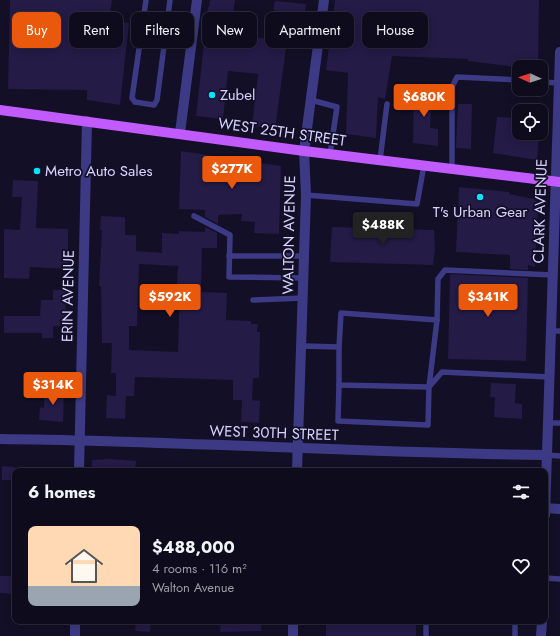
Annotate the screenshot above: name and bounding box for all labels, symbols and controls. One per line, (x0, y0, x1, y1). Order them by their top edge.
chip: Buy (12, 12, 61, 48)
chip: Rent (69, 12, 123, 48)
chip: Filters (131, 12, 194, 48)
chip: New (202, 12, 257, 48)
chip: Apartment (265, 12, 354, 48)
chip: House (362, 12, 428, 48)
north arrow (512, 60, 548, 96)
map controls (512, 60, 548, 140)
place label: Zubel (220, 84, 255, 106)
pin: $680K (396, 84, 452, 118)
text: $680K (403, 87, 445, 106)
marker: Zubel (207, 90, 217, 100)
button: locate (512, 104, 548, 140)
street label: WEST 25TH STREET (217, 112, 347, 152)
pin: $277K (204, 156, 260, 190)
street label: CLARK AVENUE (527, 158, 553, 264)
text: $277K (211, 159, 253, 178)
place label: Metro Auto Sales (45, 160, 153, 182)
marker: Metro Auto Sales (32, 166, 42, 176)
street label: WALTON AVENUE (277, 175, 301, 295)
marker: T's Urban Gear (475, 192, 485, 202)
place label: T's Urban Gear (433, 201, 528, 223)
pin: $488K (355, 212, 411, 246)
text: $488K (362, 215, 404, 234)
street label: ERIN AVENUE (56, 250, 80, 342)
pin: $592K (142, 284, 198, 318)
pin: $341K (460, 284, 516, 318)
text: $592K (149, 287, 191, 306)
text: $341K (468, 287, 508, 306)
pin: $314K (25, 372, 81, 406)
text: $314K (33, 375, 73, 394)
street label: WEST 30TH STREET (209, 420, 339, 446)
text: 6 homes (28, 480, 96, 504)
icon: filters (510, 481, 532, 503)
text: $488,000 (152, 535, 235, 559)
icon: home (60, 542, 108, 590)
icon: heart (510, 555, 532, 577)
text: 4 rooms · 116 m² (152, 559, 247, 578)
text: Walton Avenue (152, 578, 234, 597)

